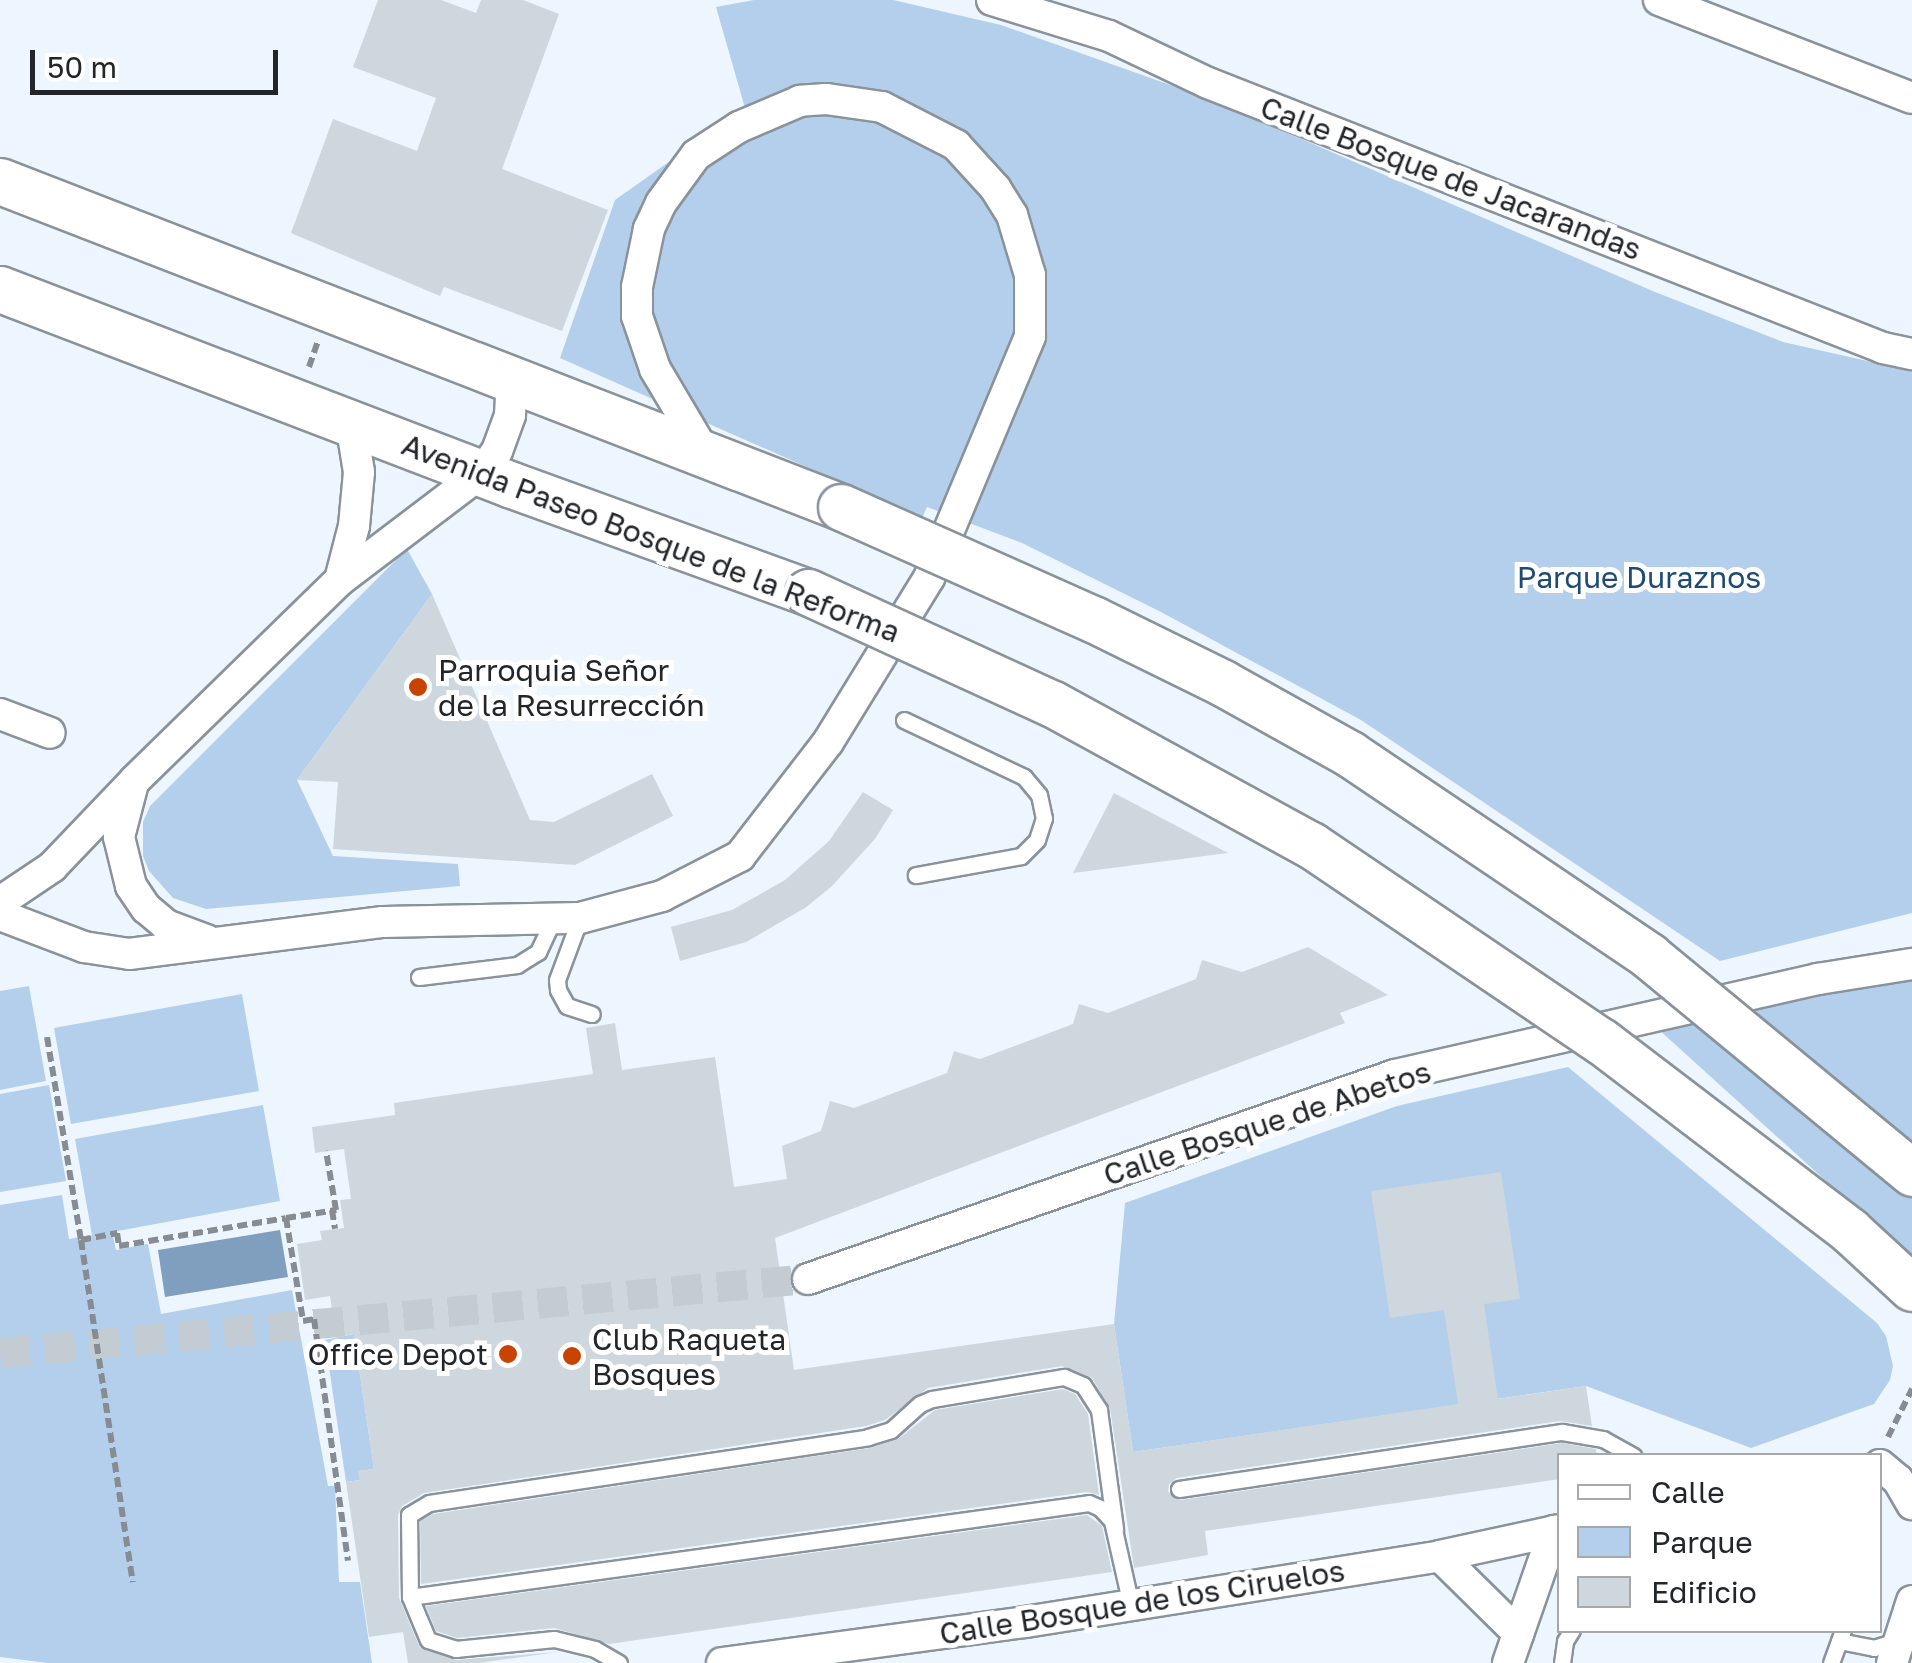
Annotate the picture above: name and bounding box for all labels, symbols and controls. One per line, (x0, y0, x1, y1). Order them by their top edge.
scale bar (35, 30, 282, 92)
text: 50 m (47, 49, 117, 85)
street label: Calle Bosque de Jacarandas (1255, 89, 1647, 267)
street label: Avenida Paseo Bosque de la Reforma (397, 426, 905, 650)
park label: Parque Duraznos (1517, 559, 1761, 595)
place label: Parroquia Señor de la Resurrección (438, 652, 705, 722)
marker: Parroquia Señor de la Resurrección (407, 676, 429, 698)
street label: Calle Bosque de Abetos (1099, 1053, 1435, 1193)
place label: Club Raqueta Bosques (592, 1321, 786, 1392)
place label: Office Depot (307, 1336, 488, 1372)
marker: Office Depot (497, 1343, 519, 1365)
marker: Club Raqueta Bosques (561, 1345, 583, 1367)
legend (1557, 1453, 1882, 1633)
text: Calle (1651, 1474, 1725, 1510)
text: Parque (1651, 1524, 1753, 1560)
street label: Calle Bosque de los Ciruelos (937, 1552, 1347, 1652)
text: Edificio (1651, 1574, 1757, 1610)

